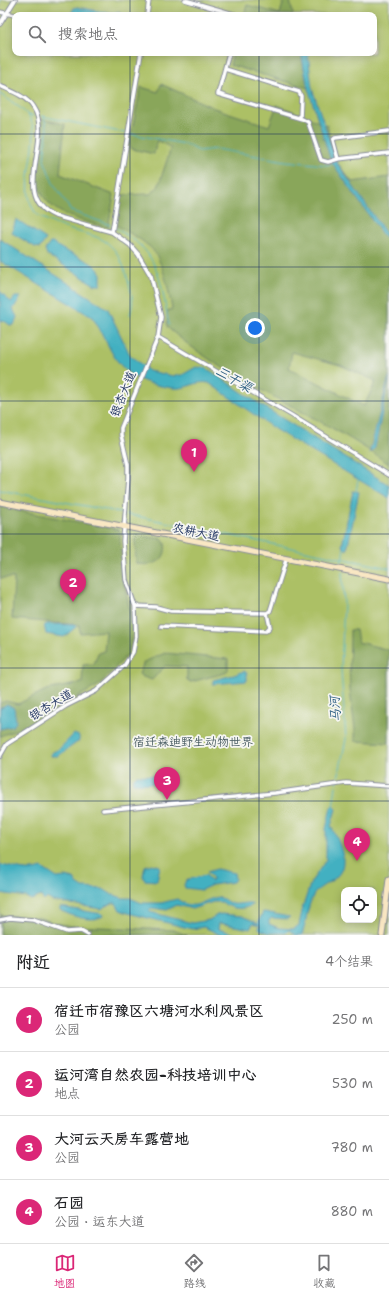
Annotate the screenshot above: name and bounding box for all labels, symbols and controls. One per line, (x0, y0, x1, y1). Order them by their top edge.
search box (12, 12, 377, 56)
icon: search (26, 23, 48, 45)
text: 搜索地点 (58, 24, 118, 44)
your location (245, 318, 265, 338)
water label: 三干渠 (213, 362, 256, 397)
street label: 银杏大道 (107, 369, 139, 419)
pin: 1 (181, 439, 207, 472)
street label: 农耕大道 (171, 520, 221, 544)
pin: 2 (60, 569, 86, 602)
street label: 银杏大道 (26, 686, 76, 724)
water label: 马河 (325, 693, 344, 723)
park label: 宿迁森迪野生动物世界 (133, 734, 253, 750)
pin: 3 (154, 767, 180, 800)
pin: 4 (344, 828, 370, 861)
map controls (341, 887, 377, 923)
button: locate (341, 887, 377, 923)
text: 附近 (16, 951, 50, 973)
text: 4个结果 (325, 953, 373, 970)
text: 宿迁市宿豫区六塘河水利风景区 (54, 1001, 264, 1021)
text: 1 (26, 1011, 32, 1028)
text: 250 m (332, 1011, 373, 1028)
text: 公园 (54, 1021, 80, 1038)
text: 运河湾自然农园-科技培训中心 (54, 1065, 257, 1085)
text: 2 (24, 1075, 34, 1092)
text: 530 m (332, 1075, 373, 1092)
text: 地点 (54, 1085, 80, 1102)
text: 大河云天房车露营地 (54, 1129, 189, 1149)
text: 3 (24, 1139, 34, 1156)
text: 780 m (331, 1139, 373, 1156)
text: 公园 (54, 1149, 80, 1166)
text: 石园 (54, 1193, 84, 1213)
text: 4 (24, 1203, 34, 1220)
text: 880 m (331, 1203, 373, 1220)
text: 公园 · 运东大道 (54, 1213, 145, 1230)
tab: 地图 (54, 1252, 76, 1291)
tab: 路线 (183, 1252, 205, 1291)
tab: 收藏 (313, 1252, 335, 1291)

